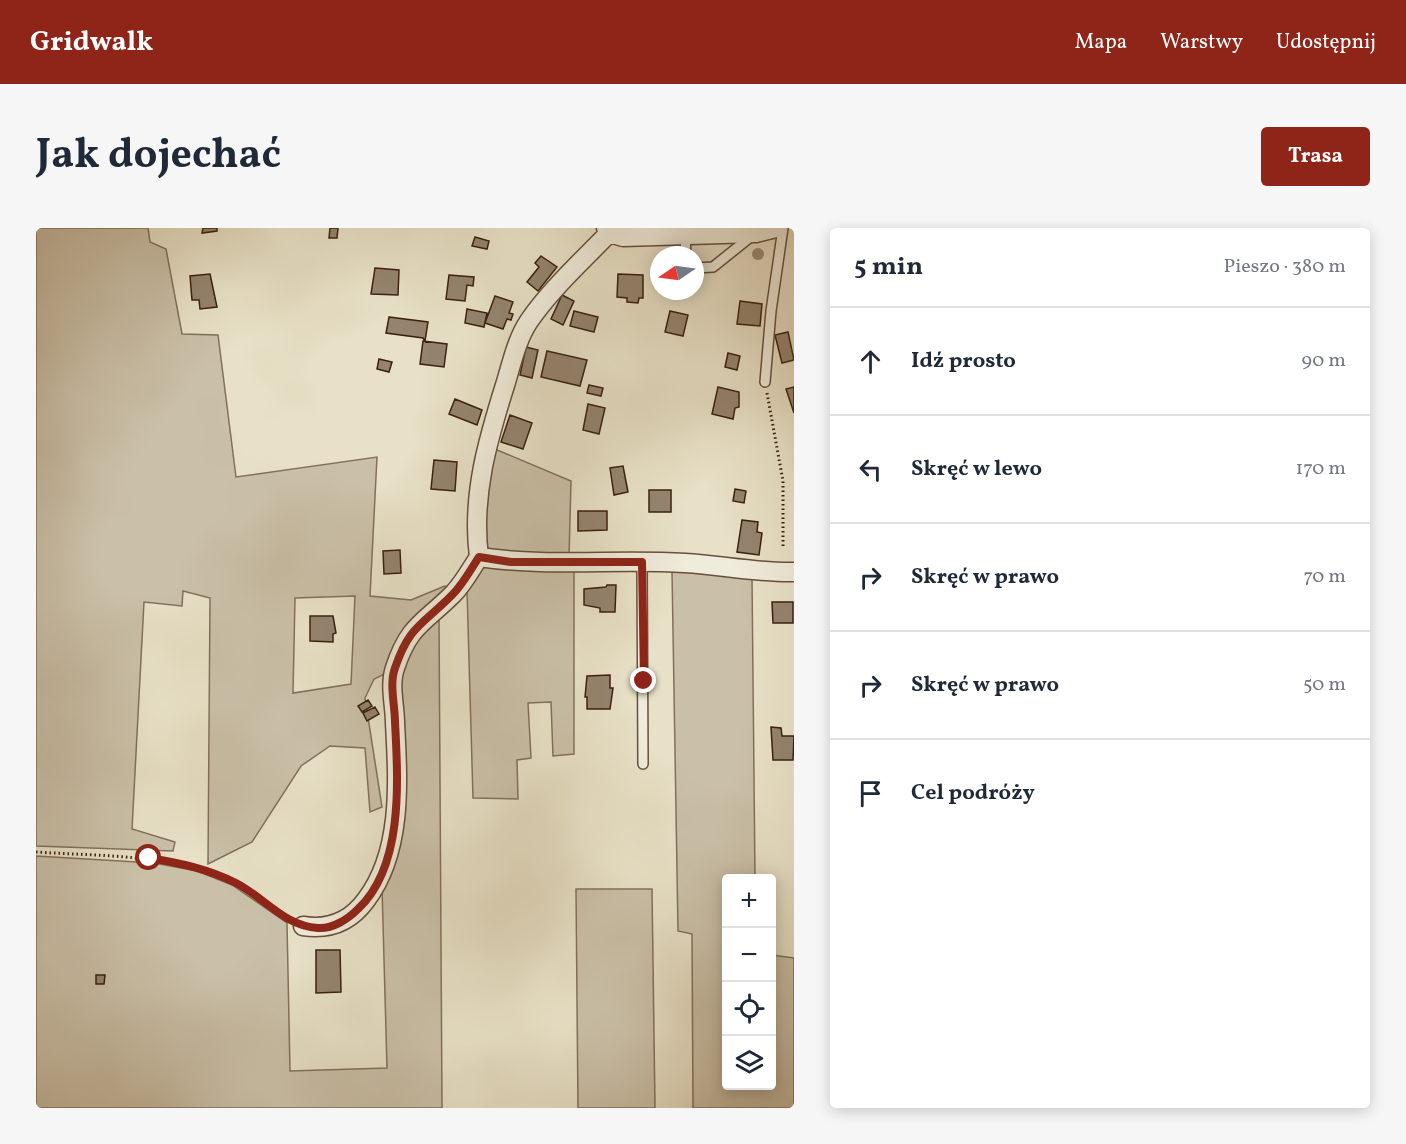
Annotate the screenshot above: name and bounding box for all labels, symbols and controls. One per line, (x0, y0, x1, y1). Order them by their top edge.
text: Gridwalk (30, 23, 153, 62)
text: Mapa (1075, 28, 1127, 57)
text: Warstwy (1160, 28, 1243, 57)
text: Udostępnij (1276, 28, 1376, 57)
text: Jak dojechać (36, 127, 281, 186)
button: Trasa (1261, 127, 1370, 186)
north arrow (650, 246, 704, 300)
text: 5 min (854, 249, 923, 285)
text: Pieszo · 380 m (1224, 253, 1346, 281)
icon: ahead (854, 345, 887, 378)
text: Idź prosto (911, 346, 1016, 377)
text: 90 m (1302, 347, 1346, 375)
icon: left (854, 453, 887, 486)
text: Skręć w lewo (911, 454, 1042, 485)
text: 170 m (1296, 455, 1346, 483)
icon: right (854, 561, 887, 594)
text: Skręć w prawo (911, 562, 1059, 593)
text: 70 m (1303, 563, 1346, 591)
route end (630, 667, 656, 693)
icon: right (854, 669, 887, 702)
text: Skręć w prawo (911, 670, 1059, 701)
text: 50 m (1303, 671, 1346, 699)
icon: arrive (854, 777, 887, 810)
text: Cel podróży (911, 778, 1035, 809)
route start (135, 844, 161, 870)
map controls (722, 874, 776, 1090)
button: + (722, 874, 776, 928)
button: − (722, 928, 776, 982)
button: locate (722, 982, 776, 1036)
button: layers (722, 1036, 776, 1090)

